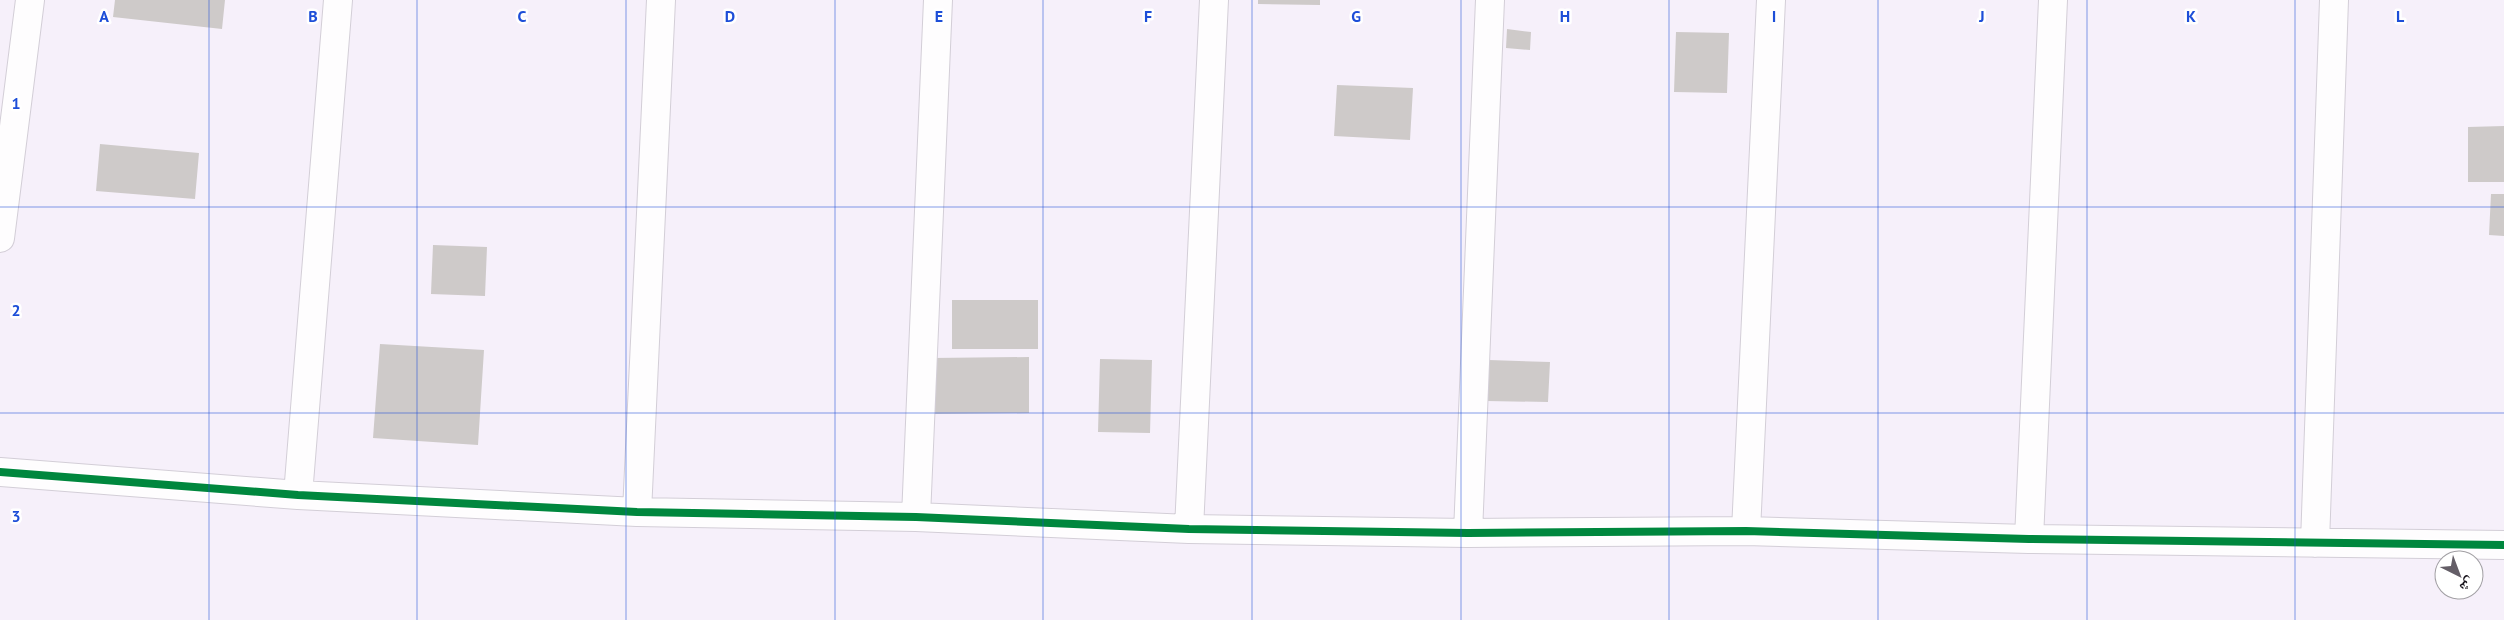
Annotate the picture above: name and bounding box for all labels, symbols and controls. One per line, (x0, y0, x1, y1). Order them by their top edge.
text: A (99, 6, 109, 26)
text: B (308, 6, 318, 26)
text: C (518, 6, 527, 26)
text: D (725, 6, 735, 26)
text: E (935, 6, 943, 26)
text: F (1144, 6, 1152, 26)
text: G (1351, 6, 1361, 26)
text: H (1560, 6, 1570, 26)
text: I (1772, 6, 1776, 26)
text: J (1978, 6, 1985, 26)
text: K (2186, 6, 2196, 26)
text: L (2396, 6, 2405, 26)
text: 1 (11, 93, 21, 113)
text: 2 (11, 300, 21, 320)
text: 3 (11, 506, 21, 526)
north arrow (2434, 550, 2484, 600)
text: ش (2456, 573, 2479, 596)

